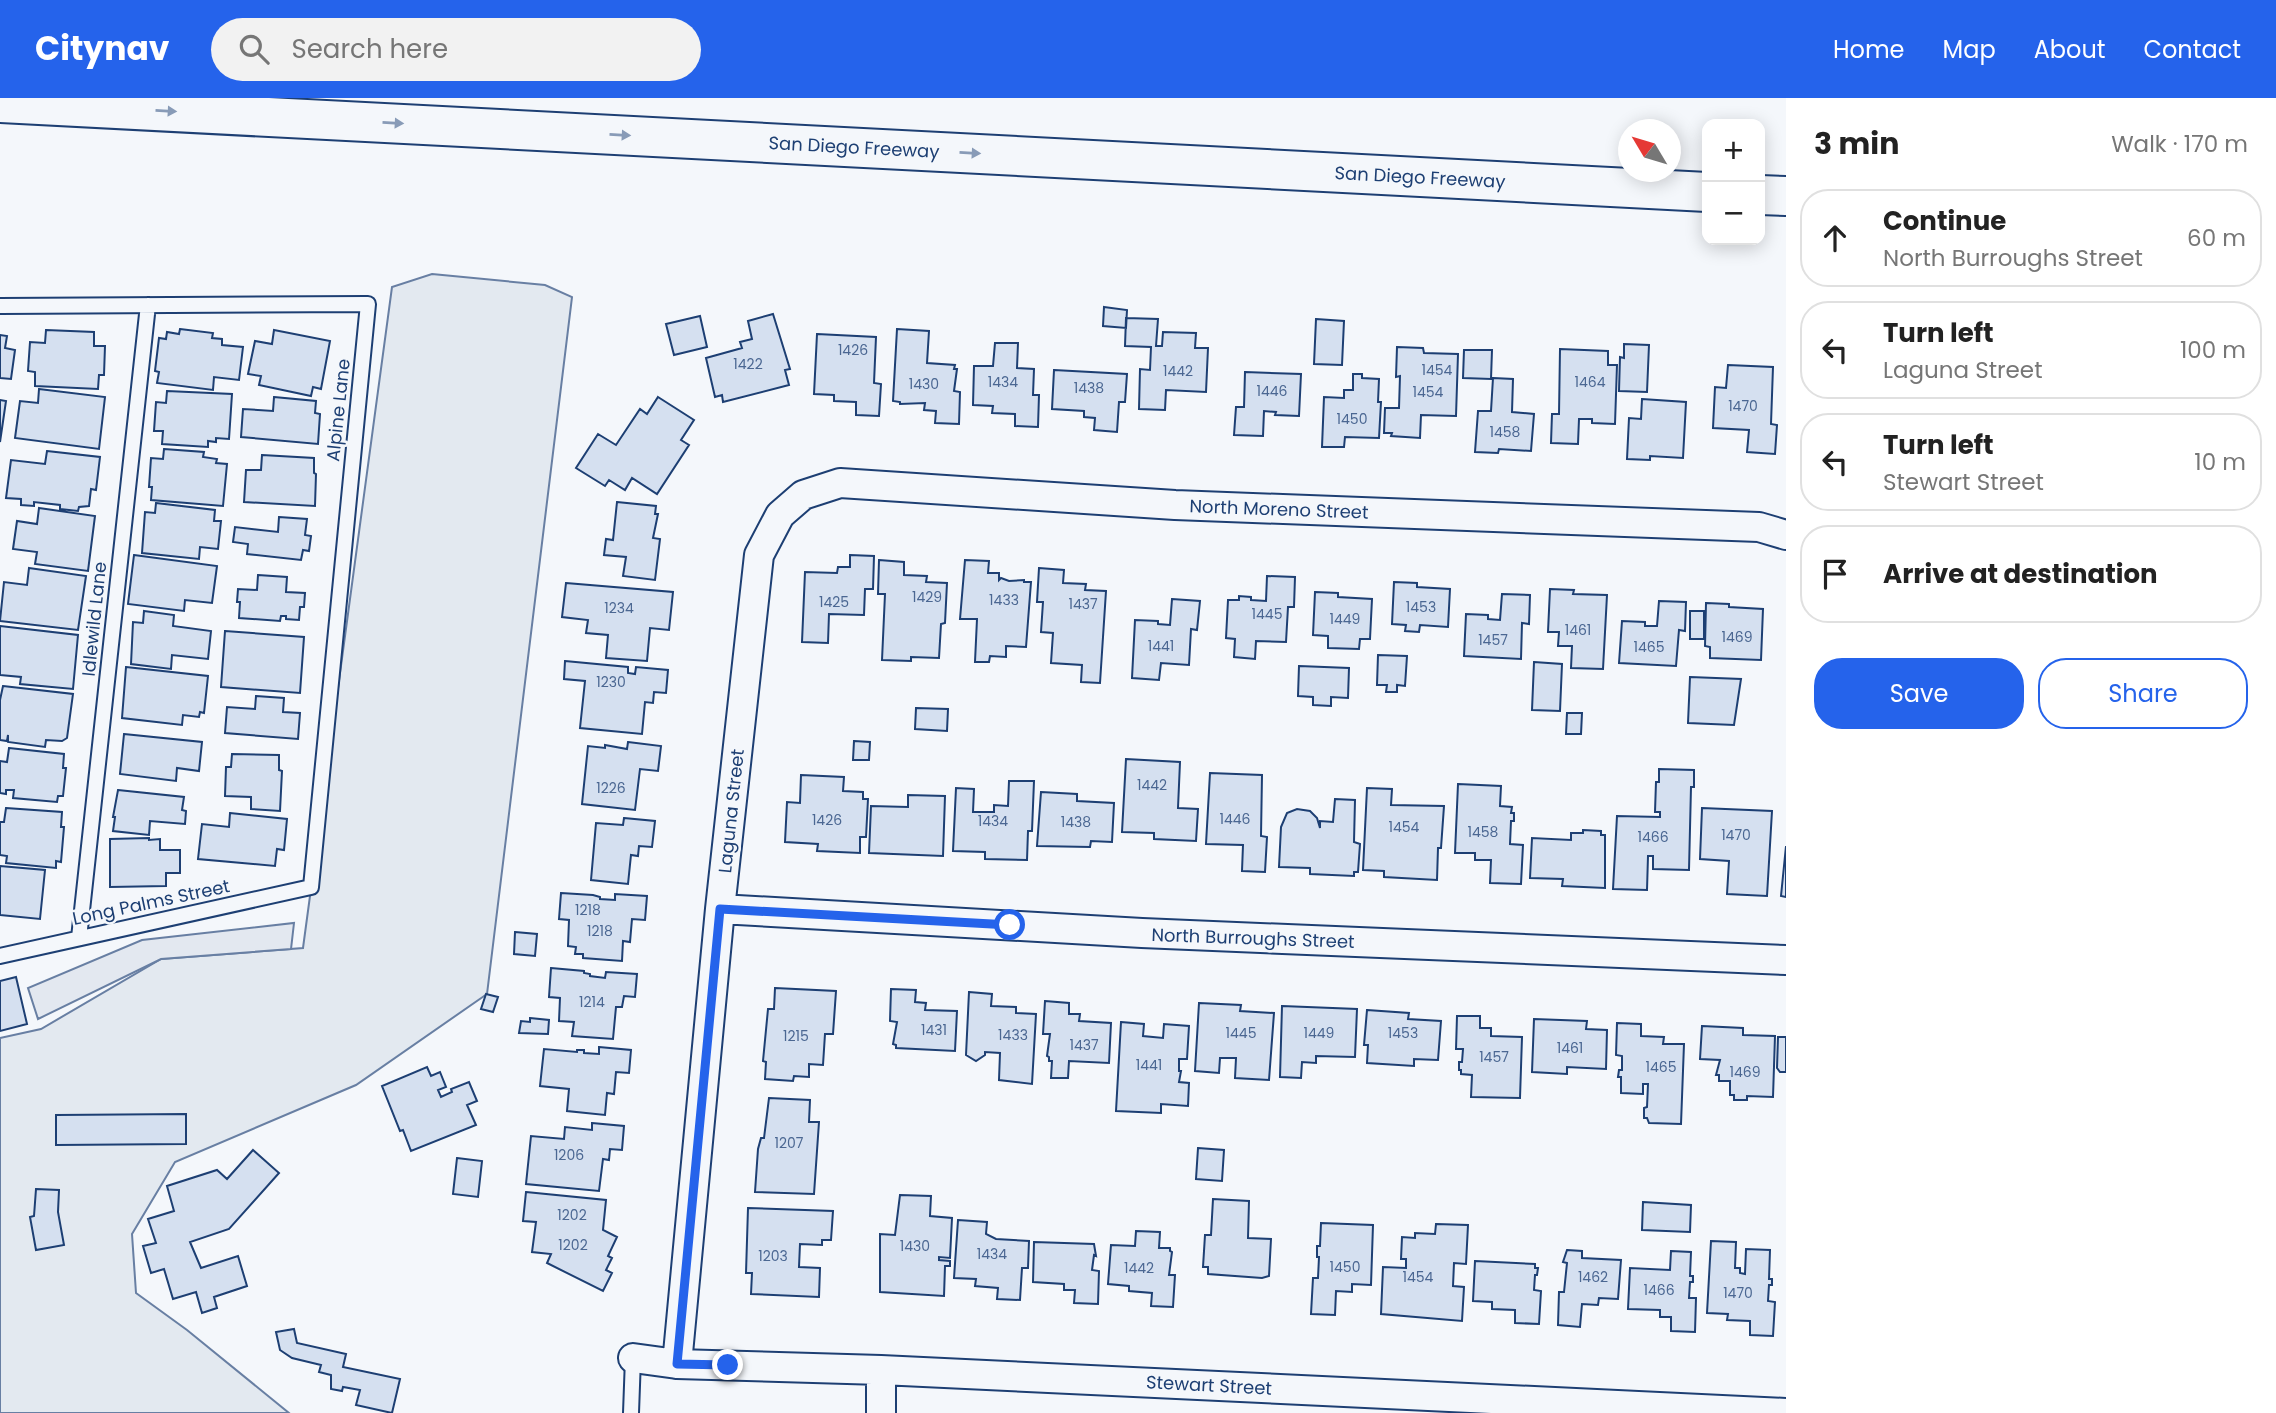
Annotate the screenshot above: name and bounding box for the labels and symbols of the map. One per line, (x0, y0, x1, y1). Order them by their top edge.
one-way arrow (155, 106, 177, 117)
one-way arrow (382, 118, 404, 129)
north arrow (1618, 119, 1681, 182)
one-way arrow (610, 130, 632, 141)
street label: San Diego Freeway (768, 130, 940, 164)
one-way arrow (959, 148, 981, 159)
street label: San Diego Freeway (1334, 160, 1506, 194)
house number: 1426 (838, 340, 868, 360)
house number: 1422 (733, 354, 763, 374)
street label: Alpine Lane (320, 357, 356, 463)
house number: 1454 (1422, 360, 1453, 380)
house number: 1442 (1163, 361, 1193, 381)
house number: 1434 (988, 372, 1018, 392)
house number: 1464 (1575, 372, 1606, 392)
house number: 1430 (909, 374, 939, 394)
house number: 1438 (1074, 378, 1104, 398)
house number: 1446 (1257, 381, 1288, 401)
house number: 1454 (1413, 382, 1444, 402)
house number: 1470 (1728, 396, 1758, 416)
house number: 1450 (1337, 409, 1367, 429)
house number: 1458 (1490, 422, 1521, 442)
street label: North Moreno Street (1189, 493, 1369, 525)
street label: Idlewild Lane (76, 560, 112, 678)
house number: 1429 (912, 587, 942, 607)
house number: 1433 (989, 590, 1019, 610)
house number: 1425 (819, 592, 849, 612)
house number: 1437 (1068, 594, 1098, 614)
house number: 1453 (1406, 597, 1436, 617)
house number: 1234 (604, 598, 634, 618)
house number: 1445 (1252, 604, 1282, 624)
house number: 1449 (1330, 609, 1360, 629)
house number: 1461 (1565, 620, 1591, 640)
house number: 1469 (1722, 627, 1753, 647)
house number: 1457 (1478, 630, 1508, 650)
house number: 1441 (1148, 636, 1174, 656)
house number: 1465 (1634, 637, 1664, 657)
house number: 1230 (596, 672, 626, 692)
street label: Laguna Street (712, 748, 750, 874)
house number: 1442 (1137, 775, 1167, 795)
house number: 1226 (596, 778, 626, 798)
house number: 1446 (1220, 809, 1251, 829)
house number: 1426 (812, 810, 842, 830)
house number: 1434 (978, 811, 1008, 831)
house number: 1438 (1061, 812, 1091, 832)
house number: 1454 (1389, 817, 1420, 837)
house number: 1458 (1468, 822, 1499, 842)
house number: 1470 (1721, 825, 1751, 845)
house number: 1466 (1637, 827, 1669, 847)
street label: Long Palms Street (70, 873, 232, 931)
house number: 1218 (575, 900, 601, 920)
route start (994, 909, 1025, 940)
house number: 1218 (587, 921, 613, 941)
street label: North Burroughs Street (1151, 922, 1355, 954)
house number: 1214 (579, 992, 605, 1012)
house number: 1431 (921, 1020, 947, 1040)
house number: 1445 (1226, 1023, 1256, 1043)
house number: 1449 (1304, 1023, 1334, 1043)
house number: 1453 (1388, 1023, 1418, 1043)
house number: 1433 (998, 1025, 1028, 1045)
house number: 1215 (783, 1026, 809, 1046)
house number: 1437 (1069, 1035, 1099, 1055)
house number: 1461 (1557, 1038, 1583, 1058)
house number: 1457 (1479, 1047, 1509, 1067)
house number: 1441 (1136, 1055, 1162, 1075)
house number: 1465 (1646, 1057, 1676, 1077)
house number: 1469 (1730, 1062, 1761, 1082)
house number: 1207 (775, 1133, 804, 1153)
house number: 1206 (554, 1145, 584, 1165)
house number: 1202 (557, 1205, 587, 1225)
house number: 1202 (558, 1235, 588, 1255)
house number: 1430 (900, 1236, 930, 1256)
house number: 1434 (977, 1244, 1007, 1264)
house number: 1203 (758, 1246, 788, 1266)
house number: 1450 (1330, 1257, 1360, 1277)
house number: 1442 (1124, 1258, 1154, 1278)
house number: 1454 (1403, 1267, 1434, 1287)
house number: 1462 (1578, 1267, 1608, 1287)
house number: 1466 (1643, 1280, 1675, 1300)
house number: 1470 (1723, 1283, 1753, 1303)
route end (712, 1349, 743, 1380)
street label: Stewart Street (1145, 1369, 1273, 1401)

